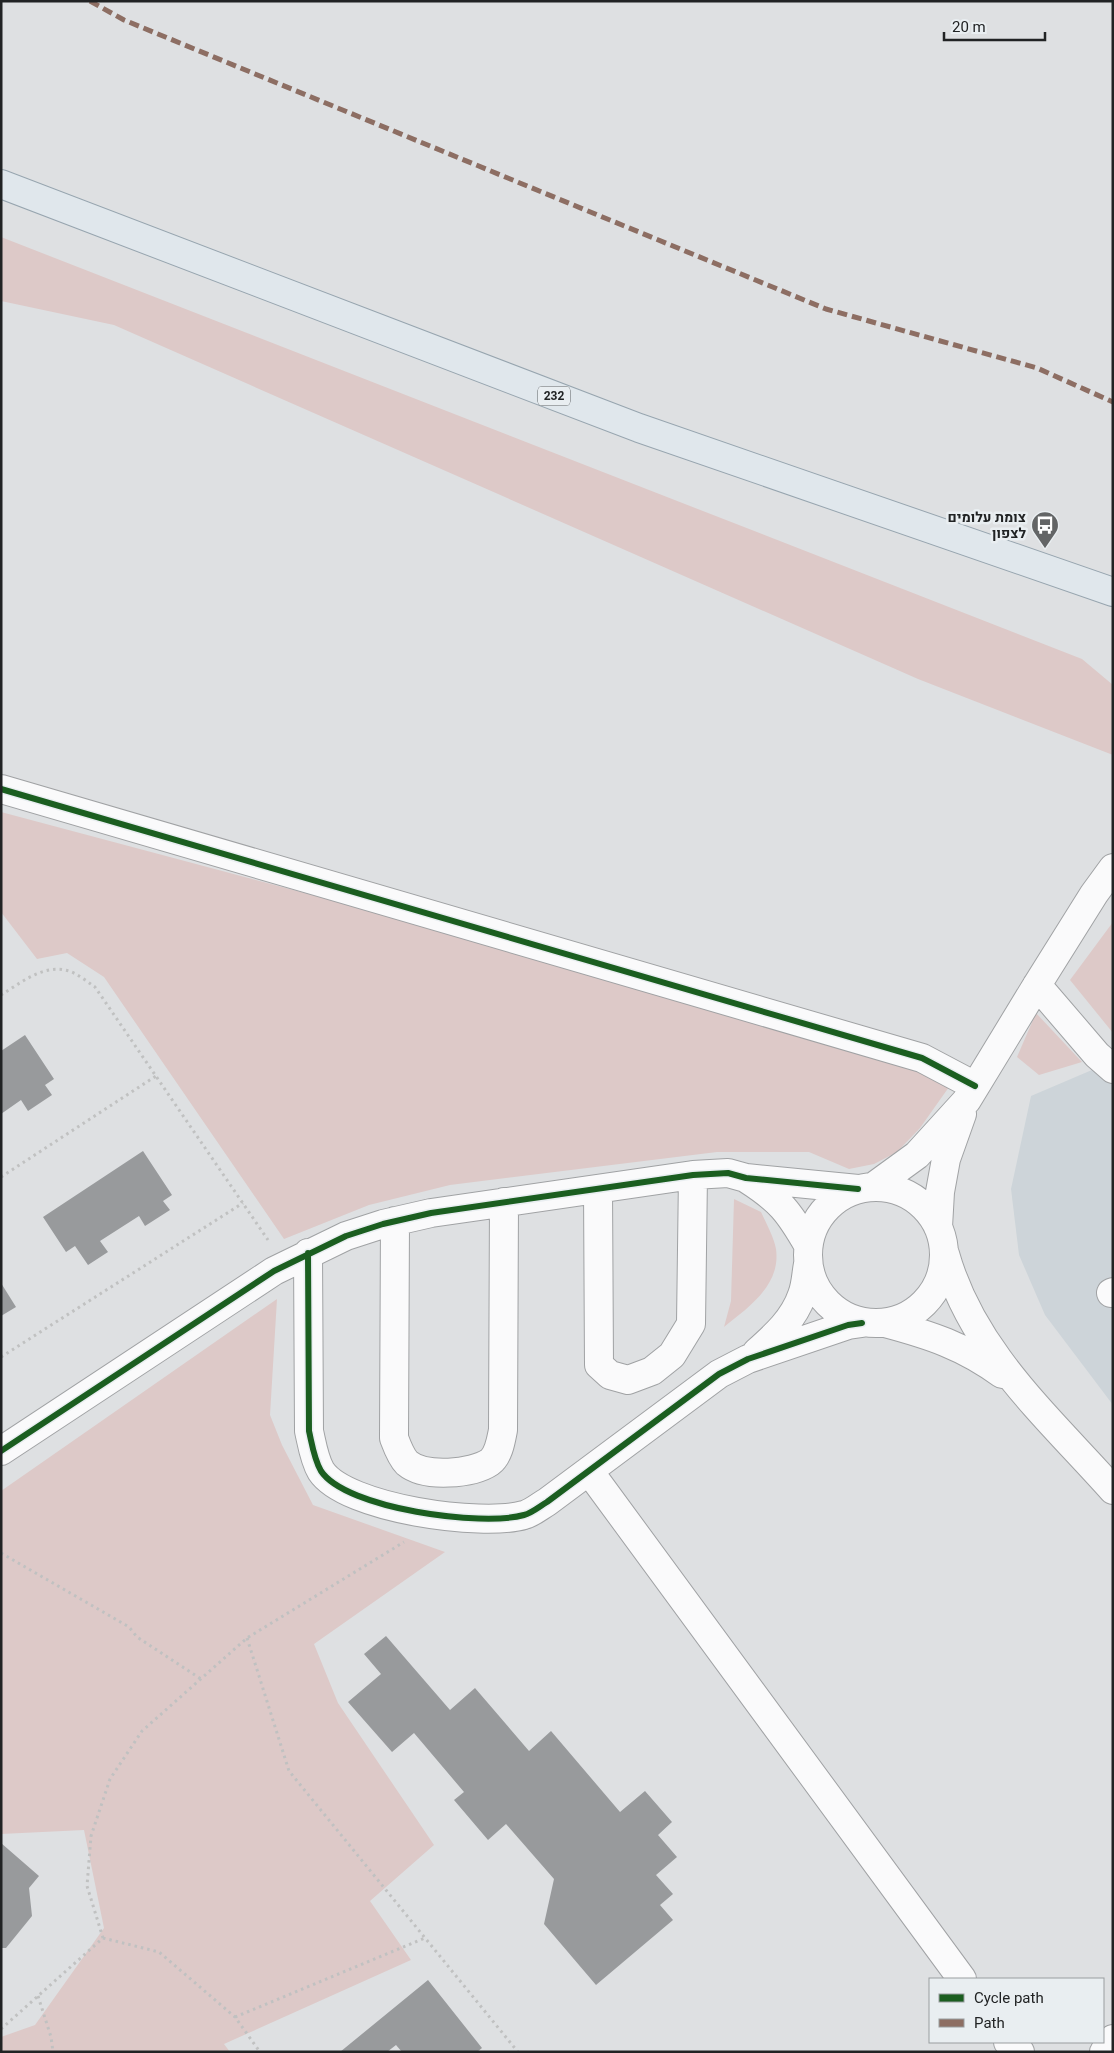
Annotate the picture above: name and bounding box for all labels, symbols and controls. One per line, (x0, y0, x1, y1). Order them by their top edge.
scale bar (944, 10, 1045, 42)
text: 20 m (952, 18, 986, 36)
road number: 232 (538, 386, 570, 406)
place label: צומת עלומים לצפון (948, 509, 1026, 541)
bus stop icon: צומת עלומים לצפון (1030, 510, 1060, 549)
legend (929, 1978, 1104, 2043)
text: Cycle path (974, 1989, 1044, 2007)
text: Path (974, 2014, 1005, 2032)

